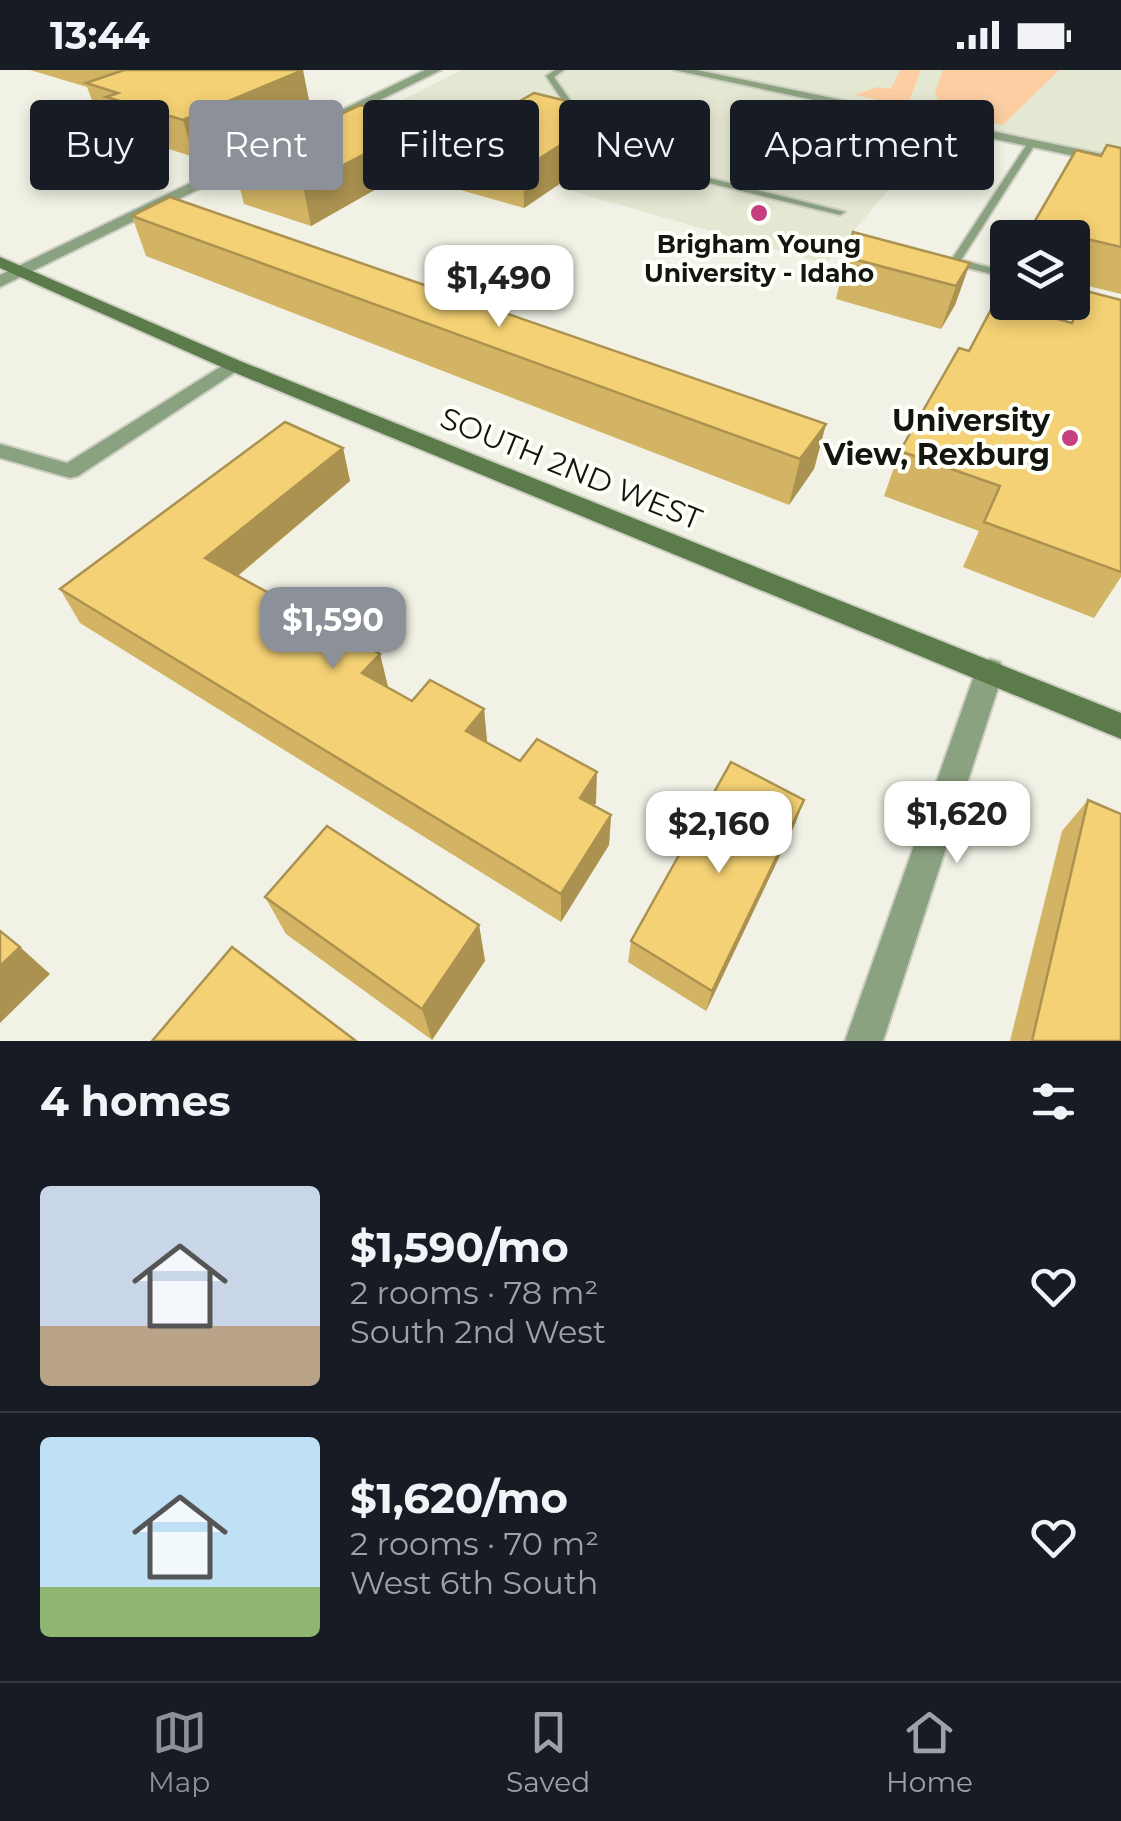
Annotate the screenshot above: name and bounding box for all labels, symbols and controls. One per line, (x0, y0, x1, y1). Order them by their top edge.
text: 13:44 (50, 12, 150, 59)
chip: Buy (30, 100, 169, 190)
chip: Rent (189, 100, 343, 190)
chip: Filters (363, 100, 539, 190)
chip: New (559, 100, 710, 190)
chip: Apartment (730, 100, 994, 190)
marker: Brigham Young University - Idaho (748, 202, 770, 224)
map controls (990, 220, 1090, 320)
button: layers (990, 220, 1090, 320)
place label: Brigham Young University - Idaho (644, 229, 874, 288)
pin: $1,490 (418, 245, 580, 330)
text: $1,490 (446, 258, 552, 297)
street label: SOUTH 2ND WEST (435, 399, 708, 538)
place label: University View, Rexburg (822, 402, 1051, 473)
marker: University View, Rexburg (1059, 427, 1081, 449)
pin: $1,590 (252, 587, 414, 672)
text: $1,590 (282, 600, 384, 639)
pin: $1,620 (876, 781, 1038, 866)
pin: $2,160 (638, 791, 800, 876)
text: $1,620 (906, 794, 1008, 833)
text: $2,160 (668, 804, 770, 843)
icon: filters (1026, 1074, 1081, 1129)
text: 4 homes (40, 1075, 231, 1127)
text: $1,590/mo (350, 1221, 569, 1273)
icon: home (120, 1226, 240, 1346)
icon: heart (1026, 1259, 1081, 1314)
text: 2 rooms · 78 m² (350, 1273, 598, 1312)
text: South 2nd West (350, 1312, 606, 1351)
text: $1,620/mo (350, 1472, 568, 1524)
icon: home (120, 1477, 240, 1597)
icon: heart (1026, 1510, 1081, 1565)
text: 2 rooms · 70 m² (350, 1524, 599, 1563)
text: West 6th South (350, 1563, 598, 1602)
tab: Map (148, 1705, 210, 1799)
tab: Saved (506, 1705, 590, 1799)
tab: Home (886, 1705, 973, 1799)

